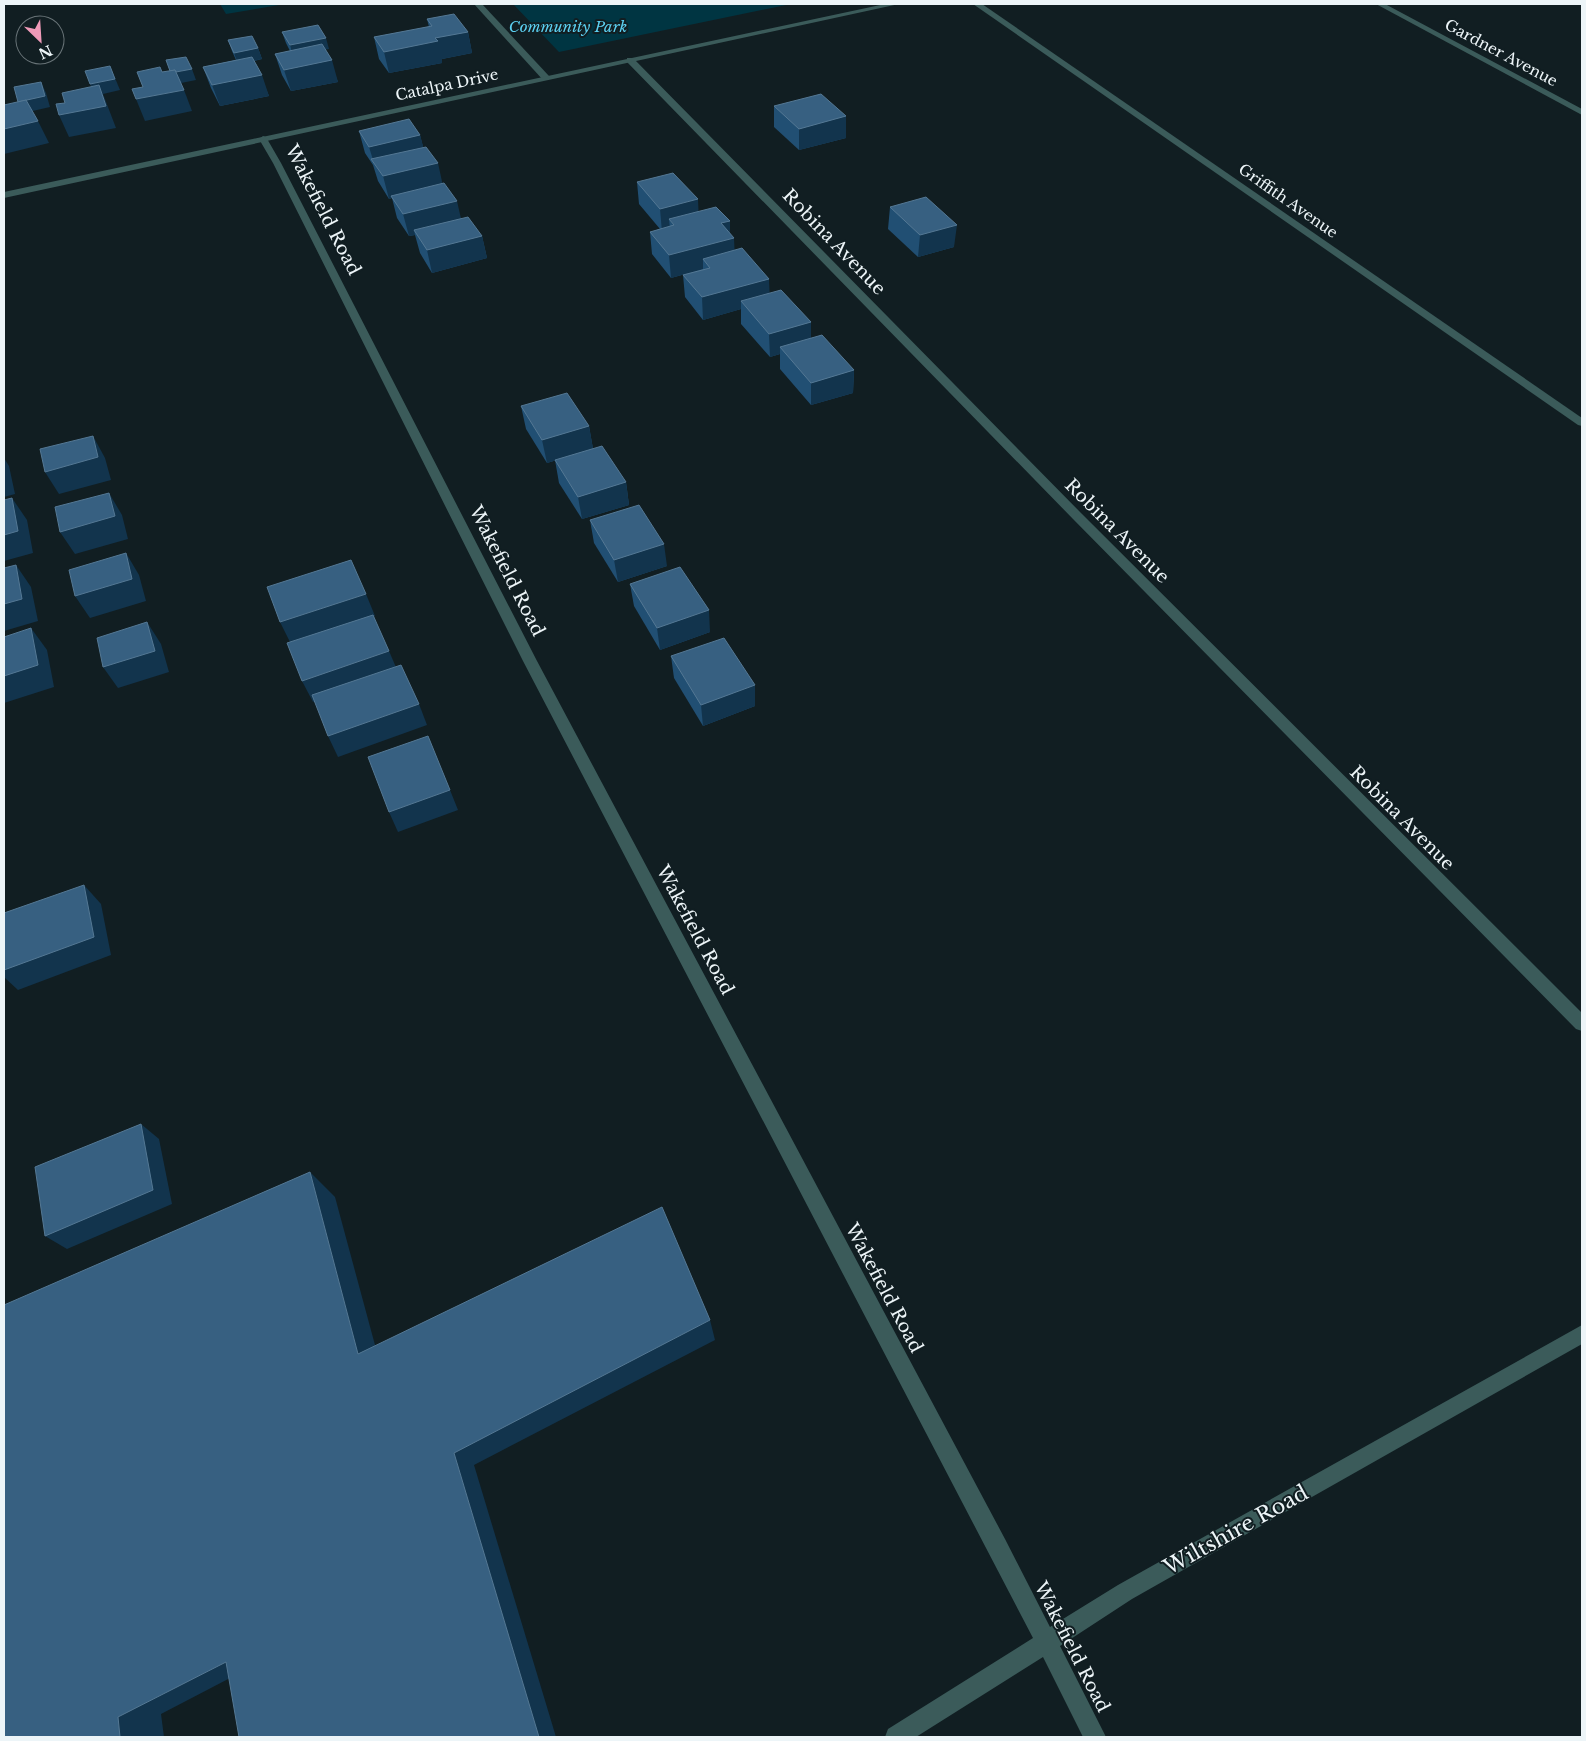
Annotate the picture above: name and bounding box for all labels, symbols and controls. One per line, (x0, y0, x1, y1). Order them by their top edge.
north arrow (15, 15, 65, 65)
street label: Gardner Avenue (1442, 15, 1561, 90)
park label: Community Park (509, 17, 627, 36)
text: N (36, 41, 55, 63)
street label: Catalpa Drive (394, 64, 500, 105)
street label: Wakefield Road (280, 140, 365, 279)
street label: Griffith Avenue (1235, 159, 1342, 242)
street label: Robina Avenue (778, 184, 890, 300)
street label: Robina Avenue (1060, 474, 1174, 588)
street label: Wakefield Road (464, 501, 549, 640)
street label: Robina Avenue (1345, 761, 1459, 875)
street label: Wakefield Road (651, 861, 738, 998)
street label: Wakefield Road (840, 1219, 927, 1356)
street label: Wiltshire Road (1158, 1480, 1313, 1581)
street label: Wakefield Road (1029, 1577, 1114, 1716)

